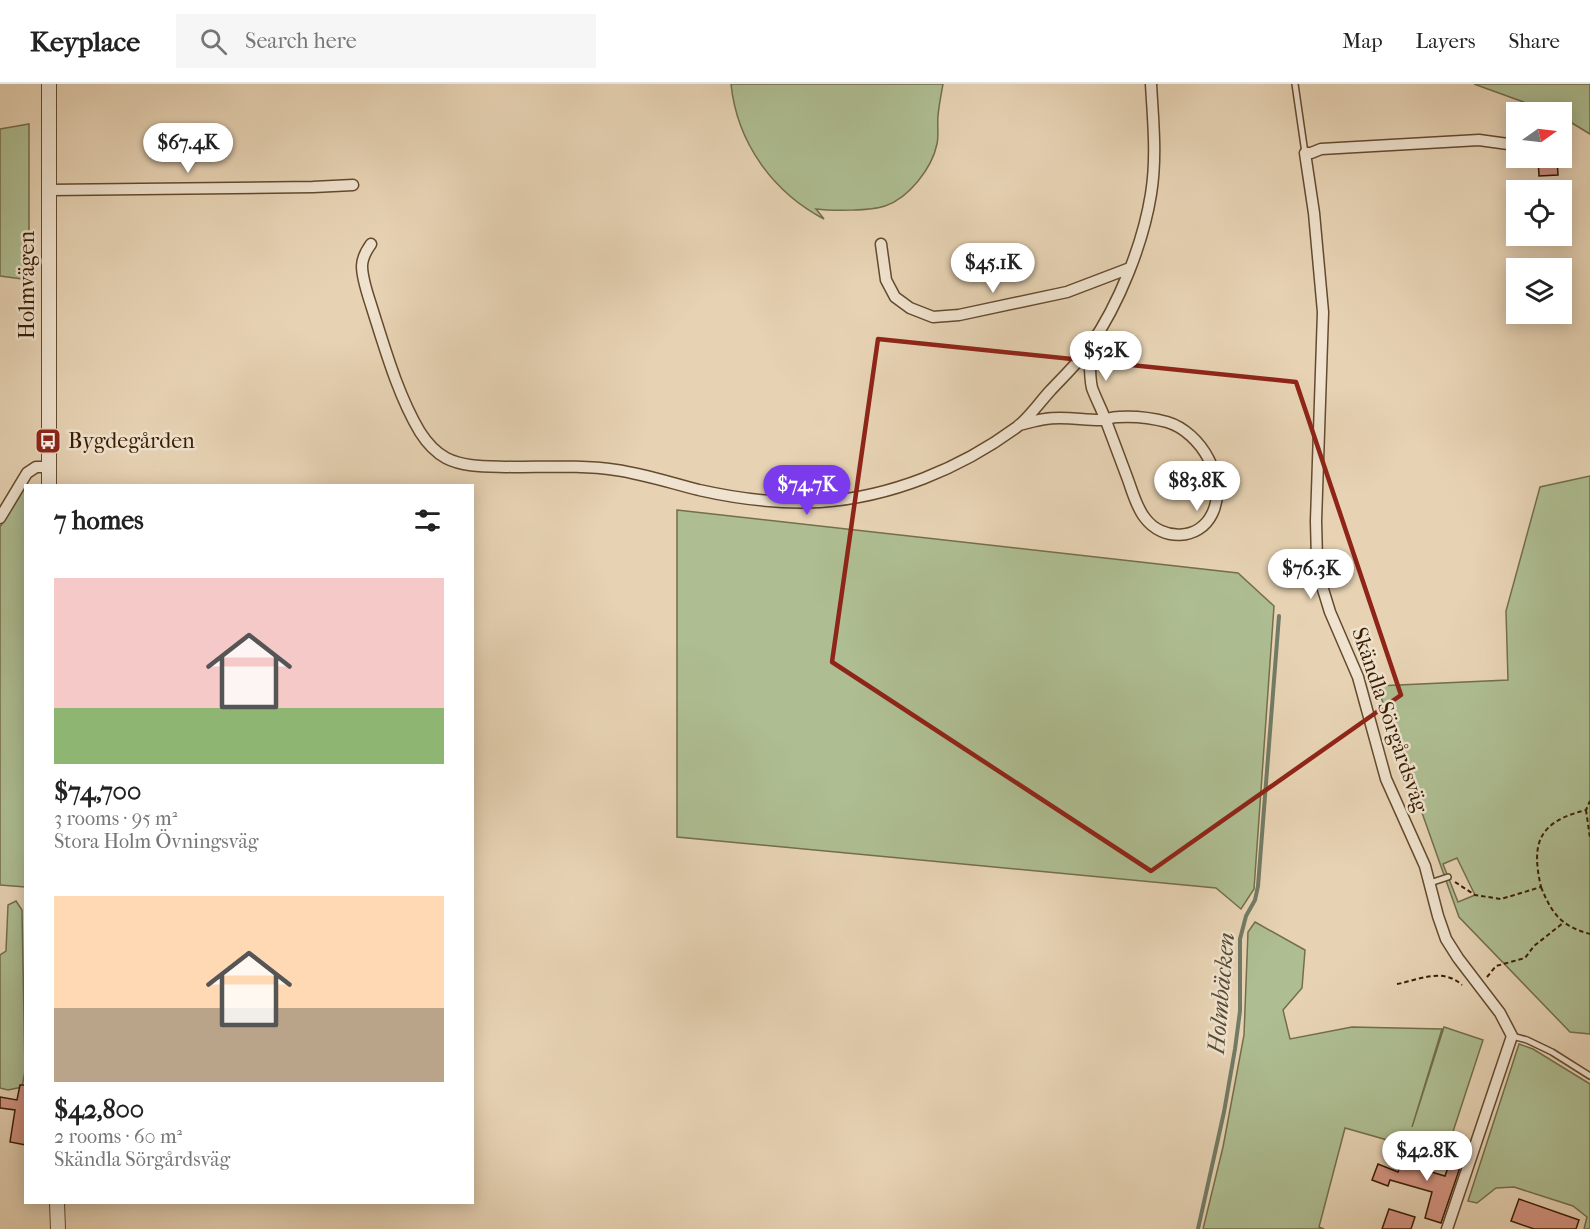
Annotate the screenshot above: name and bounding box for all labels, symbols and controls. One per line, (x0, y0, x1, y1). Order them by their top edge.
search box (176, 14, 596, 68)
text: Keyplace (30, 25, 140, 58)
icon: search (197, 25, 230, 58)
text: Search here (245, 28, 357, 54)
text: Map (1342, 29, 1383, 53)
text: Layers (1416, 29, 1475, 53)
text: Share (1508, 29, 1560, 53)
north arrow (1506, 102, 1572, 168)
map controls (1506, 102, 1572, 324)
pin: $67.4K (139, 123, 237, 174)
text: $67.4K (157, 131, 219, 154)
button: locate (1506, 180, 1572, 246)
street label: Holmvägen (14, 231, 40, 339)
pin: $45.1K (944, 243, 1042, 294)
text: $45.1K (965, 251, 1021, 274)
button: layers (1506, 258, 1572, 324)
pin: $52K (1070, 331, 1142, 382)
text: $52K (1084, 339, 1128, 362)
bus stop icon: Bygdegården (33, 426, 63, 456)
place label: Bygdegården (68, 428, 195, 454)
pin: $83.8K (1148, 461, 1246, 512)
pin: $74.7K (758, 465, 856, 516)
text: $83.8K (1168, 469, 1226, 492)
text: $74.7K (777, 473, 837, 496)
icon: filters (411, 504, 444, 537)
text: 7 homes (54, 505, 144, 536)
pin: $76.3K (1262, 549, 1360, 600)
text: $76.3K (1282, 557, 1340, 580)
icon: home (195, 617, 303, 725)
street label: Skändla Sörgårdsväg (1346, 624, 1434, 816)
text: $74,700 (54, 776, 141, 807)
text: 3 rooms · 95 m² (54, 807, 177, 830)
text: Stora Holm Övningsväg (54, 830, 258, 853)
water label: Holmbäcken (1202, 931, 1240, 1056)
icon: home (195, 935, 303, 1043)
text: $42,800 (54, 1094, 144, 1125)
text: 2 rooms · 60 m² (54, 1125, 182, 1148)
pin: $42.8K (1378, 1131, 1476, 1182)
text: $42.8K (1396, 1139, 1458, 1162)
text: Skändla Sörgårdsväg (54, 1148, 230, 1171)

